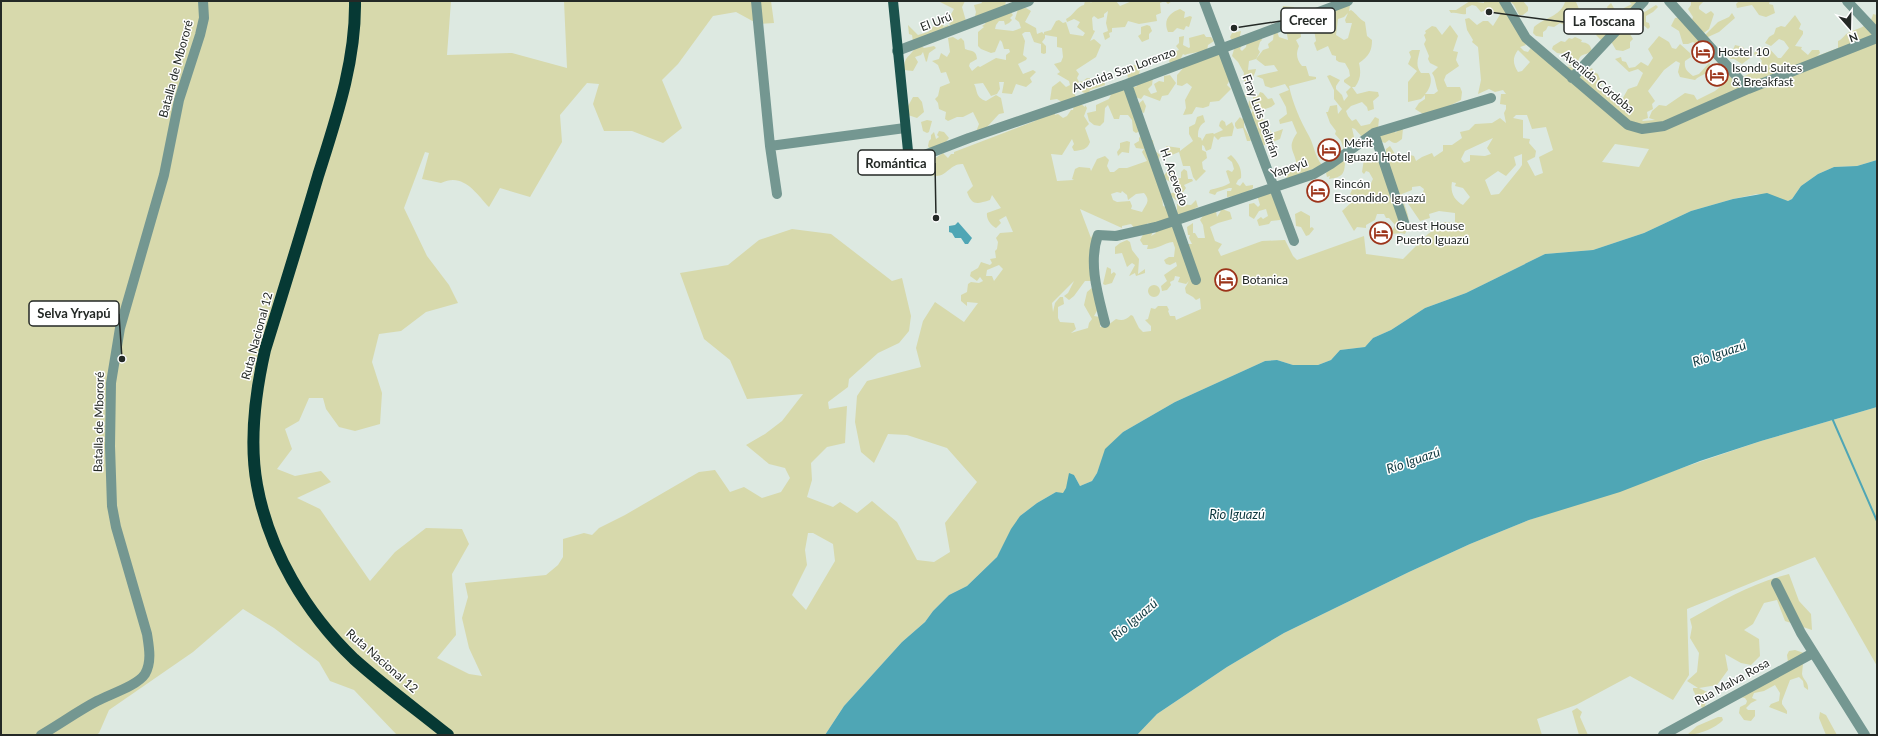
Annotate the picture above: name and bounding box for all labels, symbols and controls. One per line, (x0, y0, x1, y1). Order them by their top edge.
callout: Crecer (1281, 8, 1335, 33)
north arrow (1830, 8, 1870, 48)
street label: El Urú (918, 9, 954, 34)
callout: La Toscana (1564, 9, 1643, 34)
text: Crecer (1289, 12, 1327, 28)
text: La Toscana (1573, 13, 1635, 29)
street label: Batalla de Mbororé (155, 18, 196, 119)
text: N (1847, 30, 1860, 45)
hotel icon: Hostel 10 (1690, 39, 1716, 65)
street label: Avenida San Lorenzo (1070, 44, 1178, 95)
place label: Hostel 10 (1718, 44, 1769, 59)
street label: Avenida Córdoba (1559, 47, 1638, 116)
place label: Isondu Suites & Breakfast (1732, 60, 1802, 89)
hotel icon: Isondu Suites & Breakfast (1704, 62, 1730, 88)
street label: Fray Luis Beltrán (1240, 72, 1283, 159)
place label: Mérit Iguazú Hotel (1344, 135, 1410, 164)
hotel icon: Mérit Iguazú Hotel (1316, 137, 1342, 163)
street label: H. Acevedo (1157, 146, 1192, 208)
callout: Romántica (858, 150, 935, 175)
street label: Yapeyú (1268, 154, 1309, 181)
text: Romántica (865, 155, 927, 171)
place label: Rincón Escondido Iguazú (1334, 176, 1426, 205)
hotel icon: Rincón Escondido Iguazú (1305, 178, 1331, 204)
place label: Guest House Puerto Iguazú (1396, 218, 1469, 247)
hotel icon: Guest House Puerto Iguazú (1368, 220, 1394, 246)
hotel icon: Botanica (1213, 267, 1239, 293)
place label: Botanica (1242, 272, 1288, 287)
street label: Ruta Nacional 12 (238, 290, 275, 381)
callout: Selva Yryapú (29, 301, 119, 326)
text: Selva Yryapú (37, 305, 111, 321)
water label: Río Iguazú (1690, 336, 1748, 370)
street label: Batalla de Mbororé (90, 372, 107, 472)
water label: Río Iguazú (1384, 443, 1442, 477)
water label: Rio Iguazú (1209, 506, 1265, 522)
water label: Río Iguazú (1108, 595, 1161, 643)
street label: Ruta Nacional 12 (343, 625, 421, 696)
street label: Rua Malva Rosa (1692, 655, 1772, 708)

